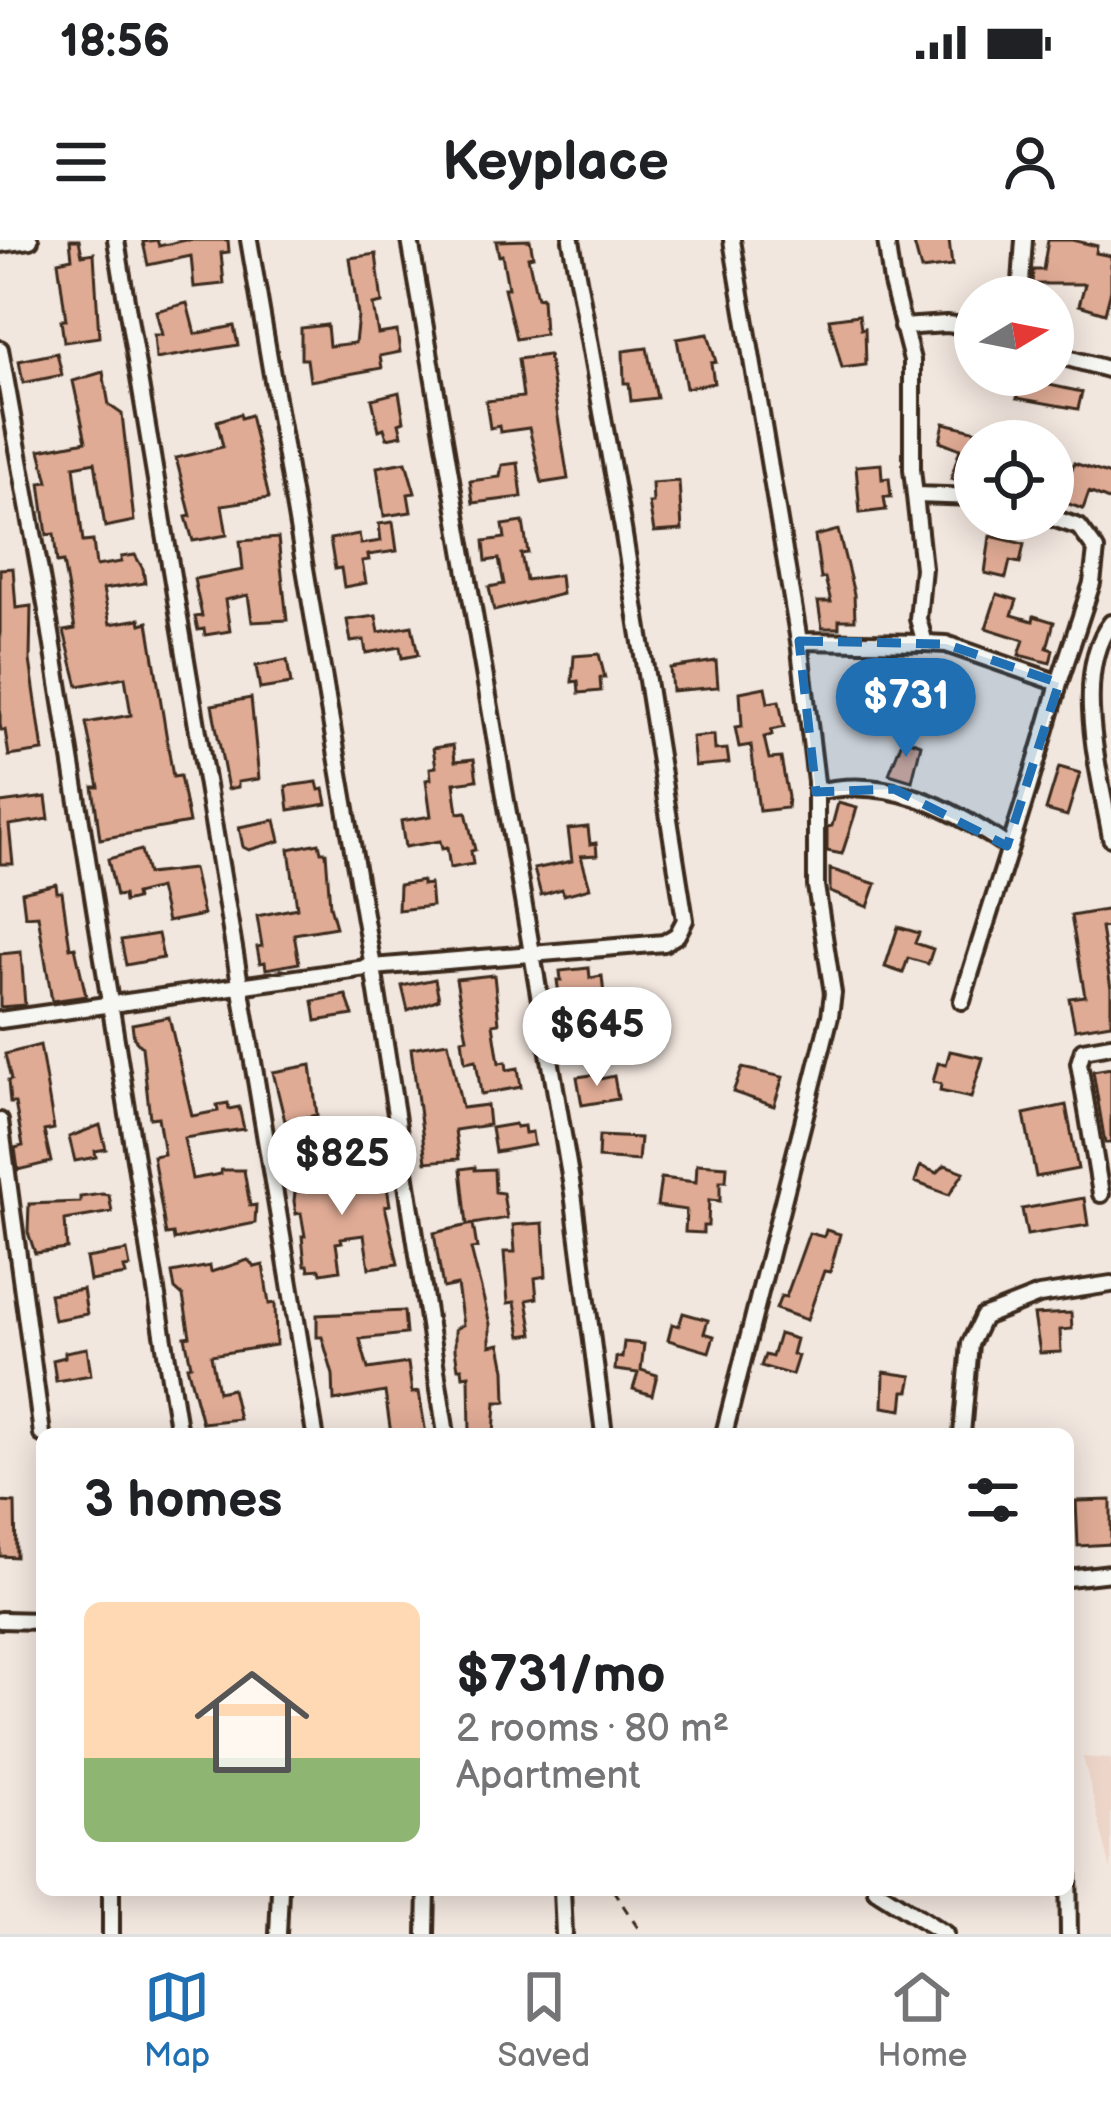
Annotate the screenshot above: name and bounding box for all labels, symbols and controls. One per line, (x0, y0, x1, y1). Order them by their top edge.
text: 18:56 (60, 15, 170, 70)
icon: menu (48, 129, 114, 195)
icon: person (997, 129, 1063, 195)
text: Keyplace (442, 130, 669, 195)
north arrow (954, 276, 1074, 396)
map controls (954, 276, 1074, 540)
button: locate (954, 420, 1074, 540)
pin: $731 (835, 658, 977, 760)
text: $731 (863, 673, 949, 720)
pin: $645 (526, 987, 668, 1089)
text: $645 (550, 1002, 644, 1049)
pin: $825 (271, 1116, 413, 1218)
text: $825 (294, 1131, 390, 1178)
icon: filters (960, 1467, 1026, 1533)
text: 3 homes (84, 1470, 282, 1531)
text: $731/mo (456, 1645, 665, 1706)
icon: home (180, 1650, 324, 1794)
text: 2 rooms · 80 m² (456, 1706, 729, 1753)
text: Apartment (456, 1753, 640, 1800)
tab: Map (144, 1964, 210, 2076)
tab: Saved (497, 1964, 590, 2076)
tab: Home (878, 1964, 967, 2076)

